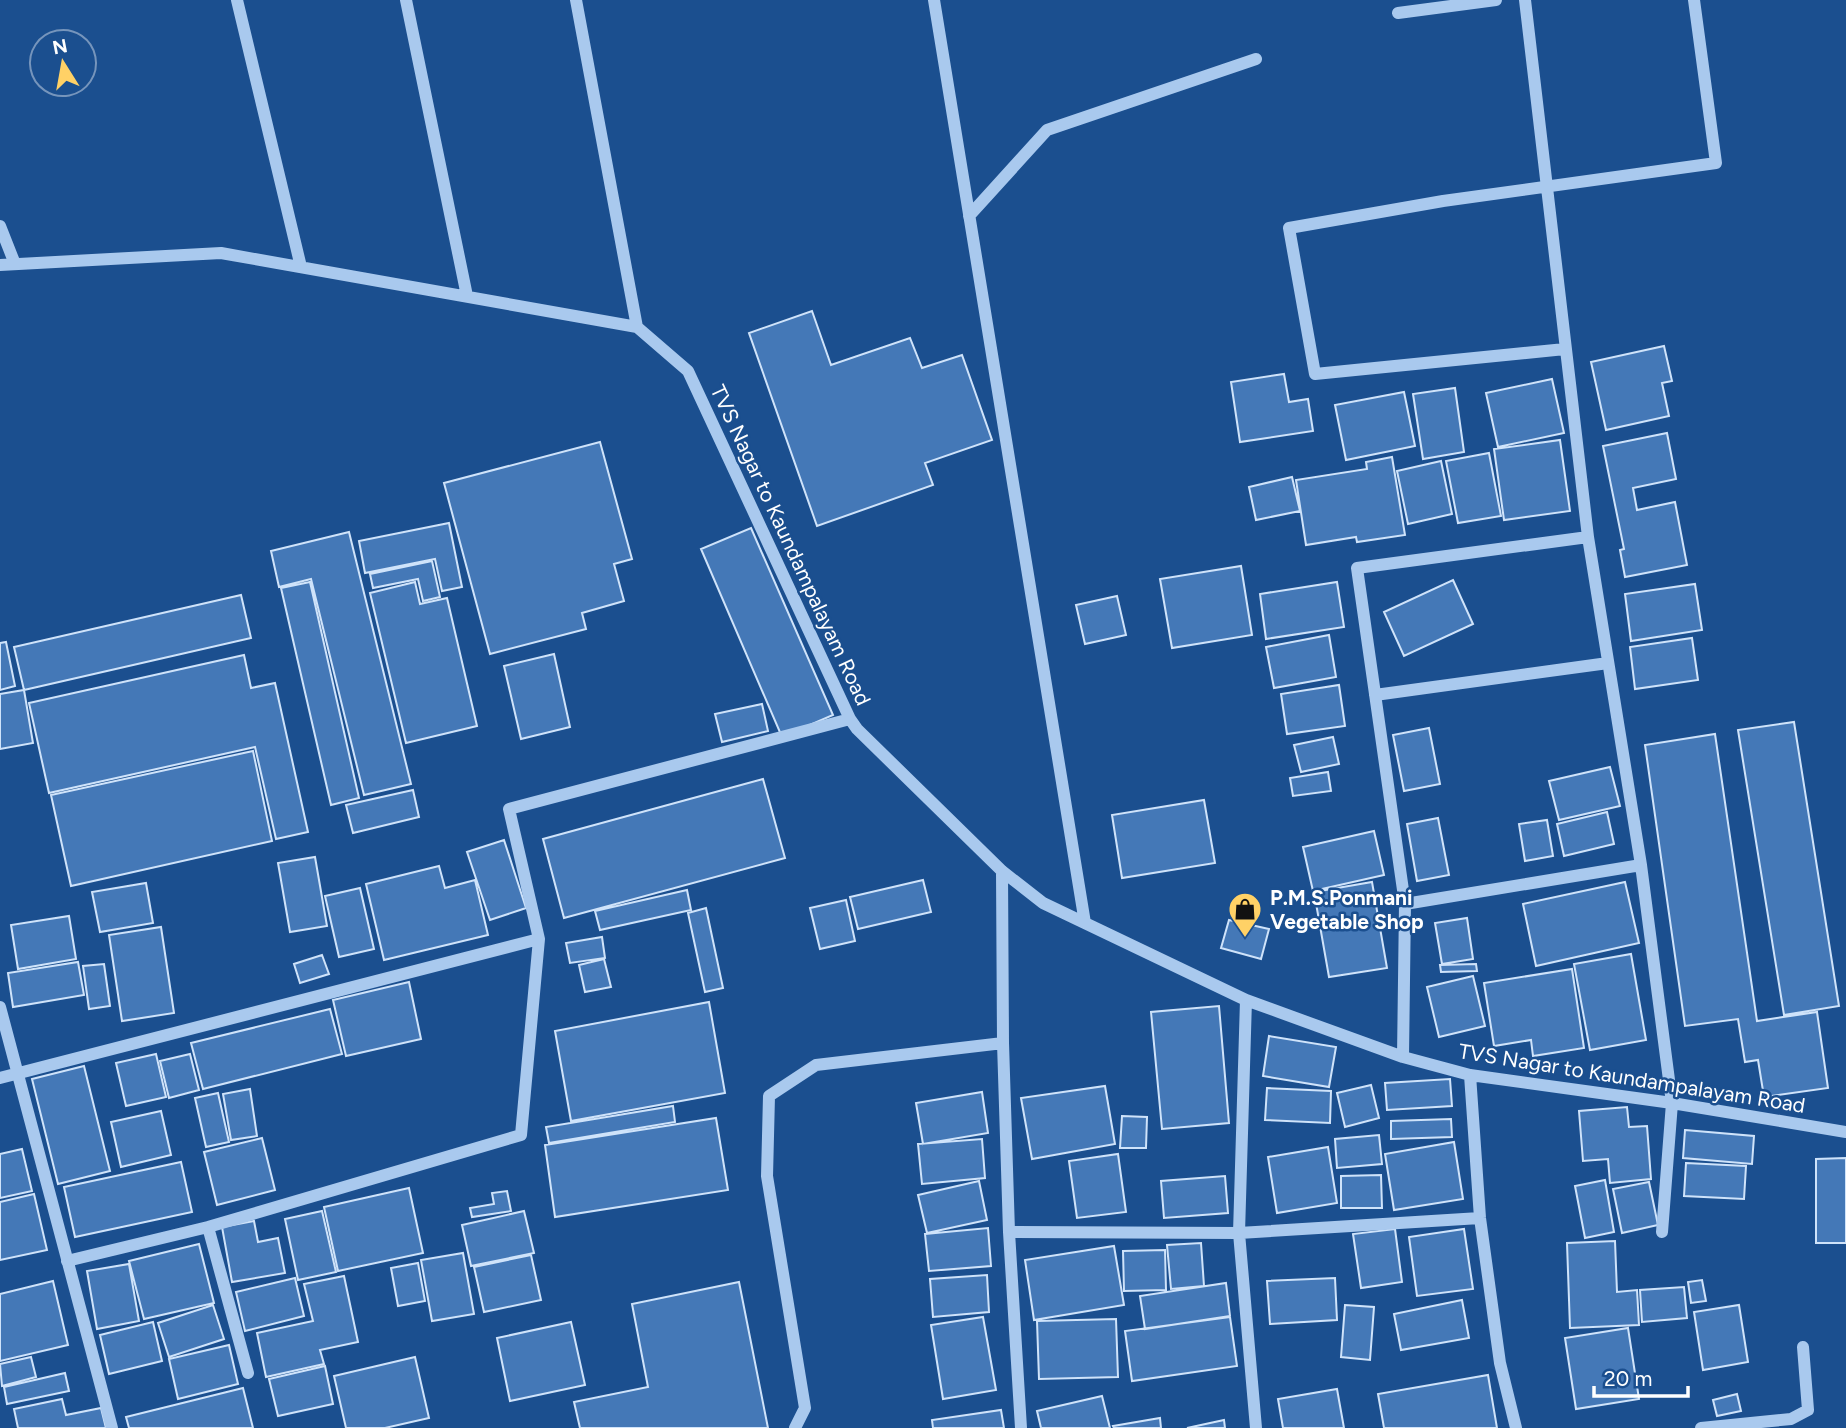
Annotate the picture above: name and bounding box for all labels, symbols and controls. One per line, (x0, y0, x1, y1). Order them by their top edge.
north arrow (28, 28, 98, 98)
text: N (50, 34, 69, 59)
street label: TVS Nagar to Kaundampalayam Road (706, 381, 876, 709)
place label: P.M.S.Ponmani Vegetable Shop (1270, 885, 1424, 934)
shop icon: P.M.S.Ponmani Vegetable Shop (1226, 890, 1264, 939)
street label: TVS Nagar to Kaundampalayam Road (1457, 1038, 1807, 1118)
scale bar (1594, 1354, 1688, 1398)
text: 20 m (1604, 1366, 1652, 1391)

